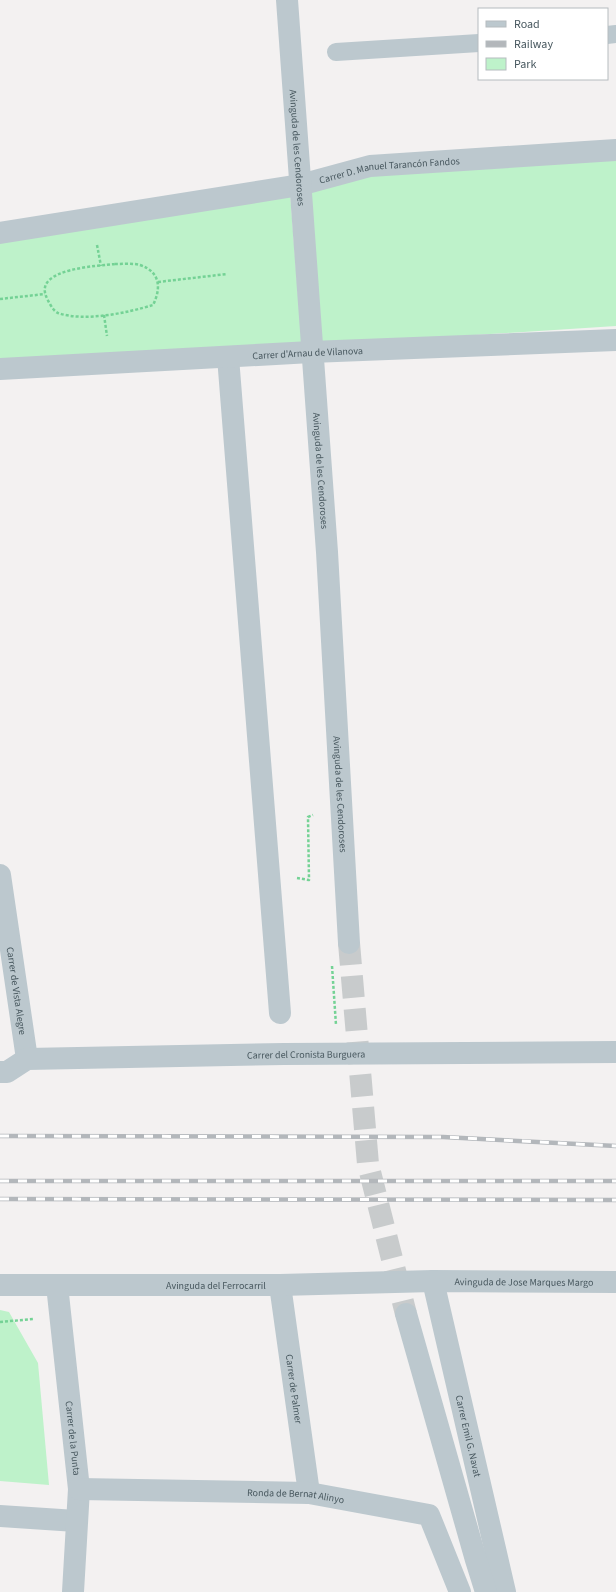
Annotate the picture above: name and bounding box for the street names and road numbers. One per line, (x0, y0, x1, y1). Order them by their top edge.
street label: Avinguda de les Cendoroses (286, 89, 308, 206)
street label: Carrer D. Manuel Tarancón Fandos (318, 154, 460, 188)
street label: Carrer d'Arnau de Vilanova (252, 344, 363, 363)
street label: Avinguda de les Cendoroses (309, 412, 331, 530)
street label: Avinguda de les Cendoroses (329, 736, 350, 853)
street label: Carrer de Vista Alegre (3, 946, 29, 1036)
street label: Carrer del Cronista Burguera (247, 1048, 365, 1063)
street label: Avinguda de Jose Marques Margo (454, 1275, 593, 1290)
street label: Avinguda del Ferrocarril (166, 1279, 266, 1293)
street label: Carrer de Palmer (282, 1353, 305, 1425)
street label: Carrer Emil G. Navat (452, 1394, 484, 1479)
street label: Carrer de la Punta (62, 1400, 84, 1476)
street label: Ronda de Bernat Alinyo (247, 1486, 345, 1507)

